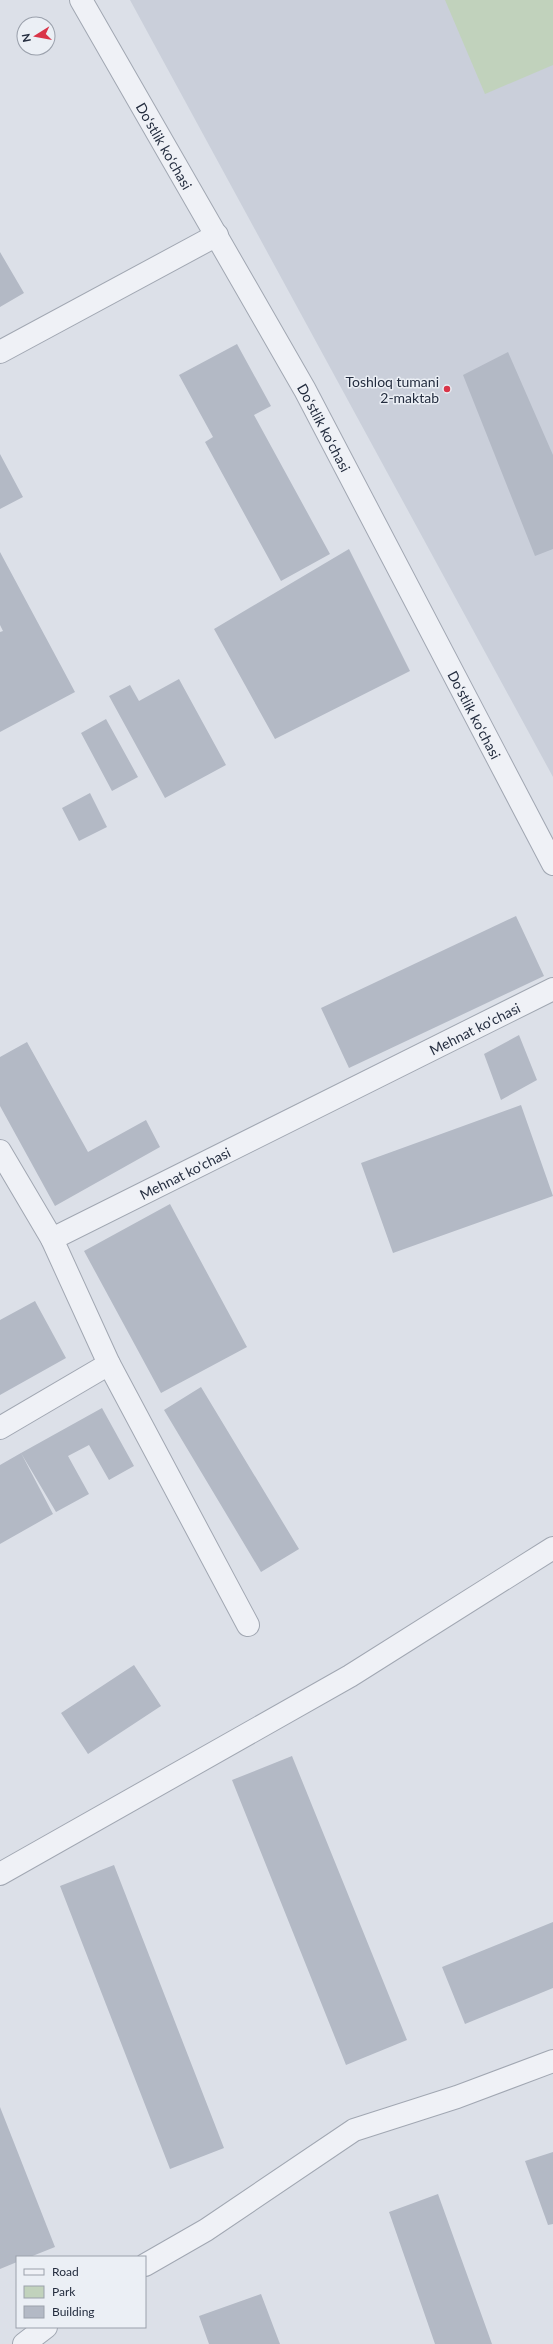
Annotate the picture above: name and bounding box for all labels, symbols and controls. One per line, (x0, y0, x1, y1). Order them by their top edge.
north arrow (16, 16, 56, 56)
text: N (19, 33, 33, 43)
street label: Do‘stlik ko‘chasi (133, 99, 196, 192)
place label: Toshloq tumani 2-maktab (345, 373, 439, 406)
street label: Do‘stlik ko‘chasi (294, 380, 355, 474)
marker: Toshloq tumani 2-maktab (442, 384, 452, 394)
street label: Do‘stlik ko‘chasi (445, 667, 505, 762)
street label: Mehnat ko'chasi (426, 998, 523, 1058)
street label: Mehnat ko'chasi (136, 1143, 233, 1203)
legend (16, 2256, 146, 2328)
text: Road (52, 2264, 79, 2279)
text: Park (52, 2284, 76, 2299)
text: Building (52, 2304, 95, 2319)

